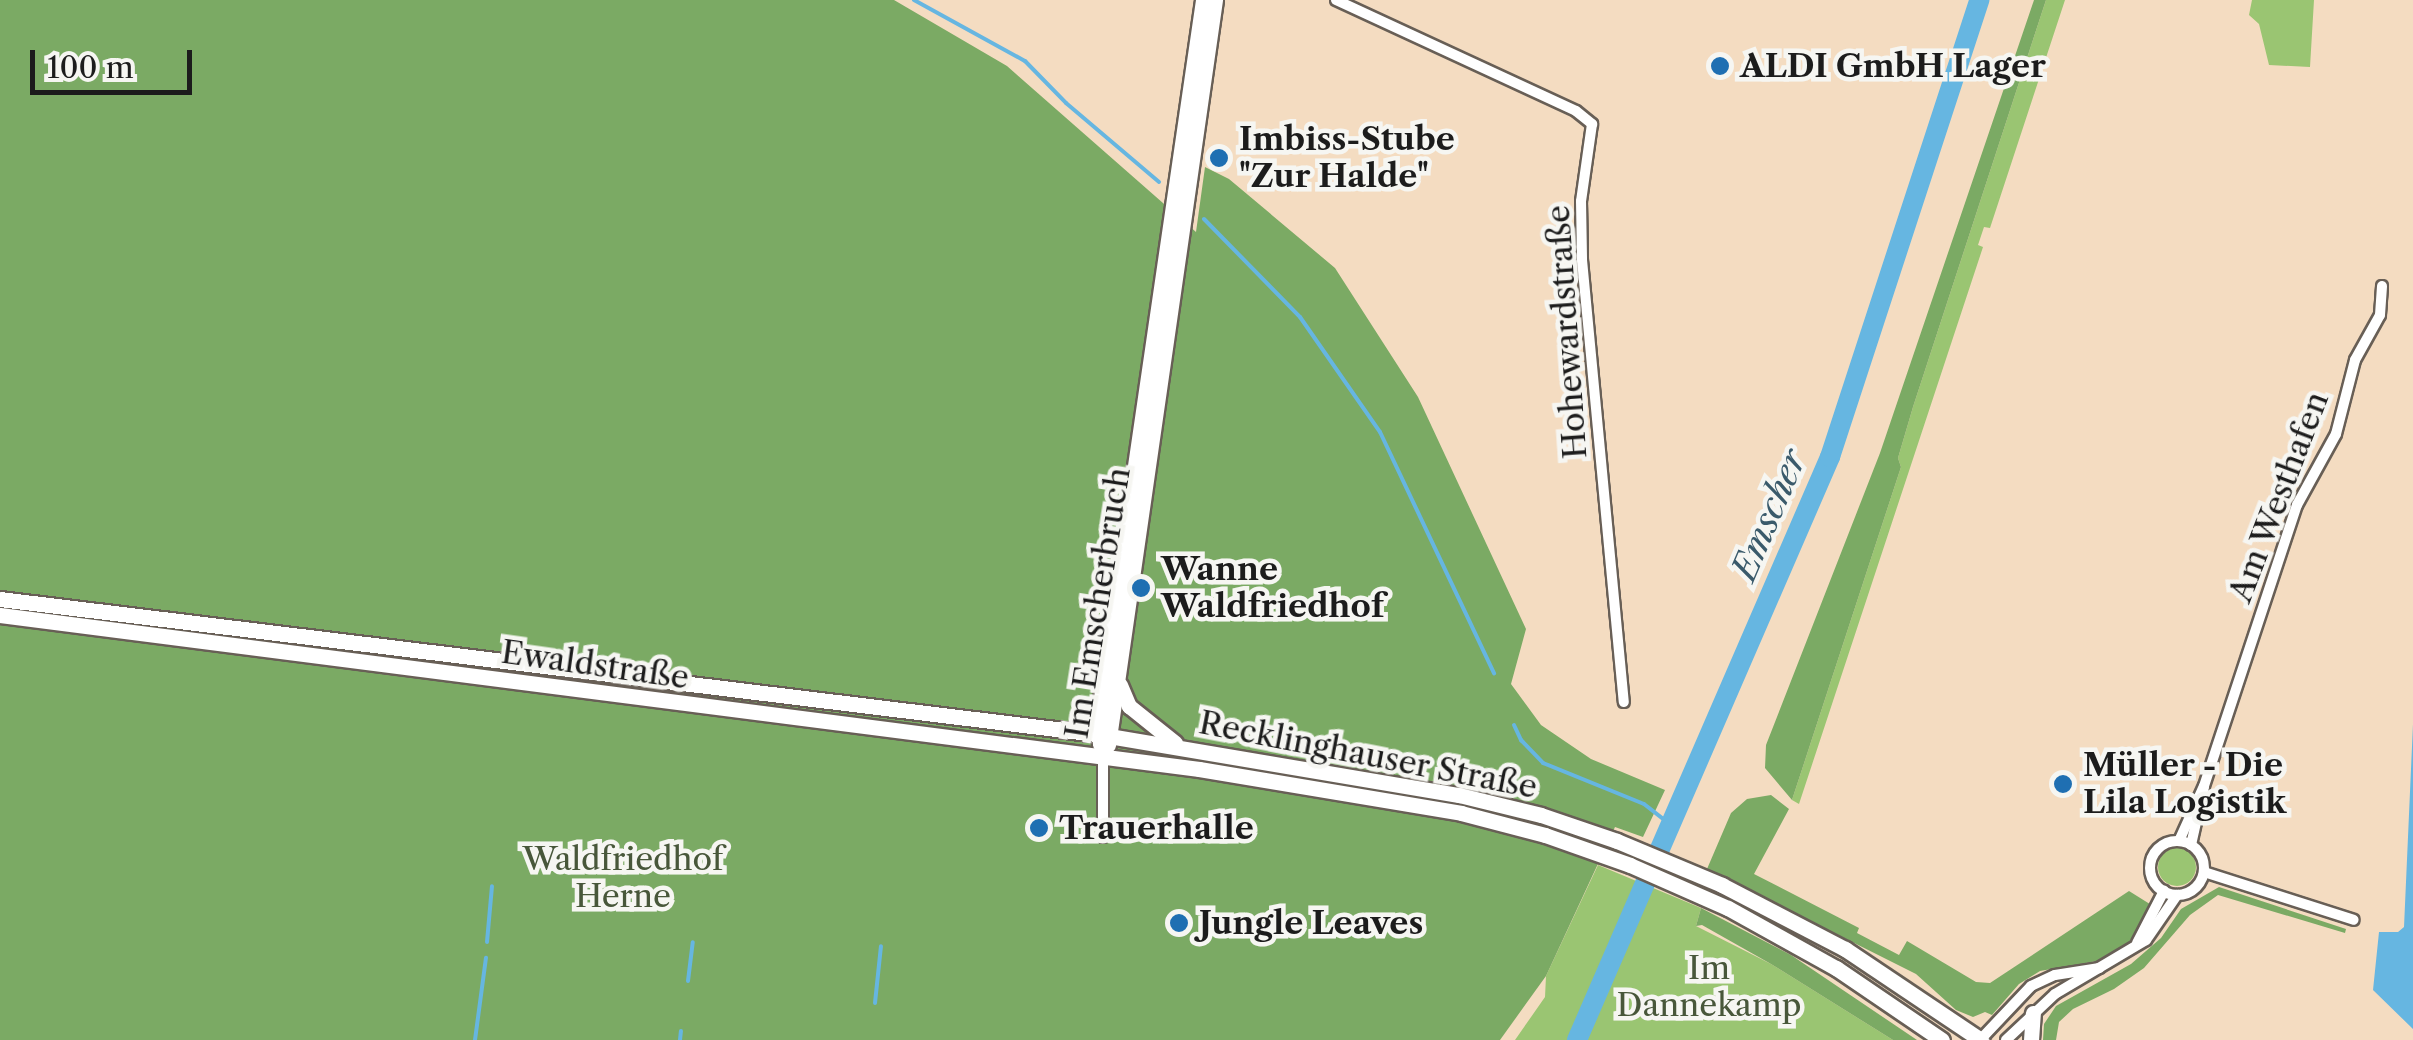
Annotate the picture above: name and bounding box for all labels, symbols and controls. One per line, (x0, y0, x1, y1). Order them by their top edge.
scale bar (35, 30, 198, 92)
place label: ALDI GmbH Lager (1740, 47, 2046, 85)
text: 100 m (47, 49, 134, 86)
marker: ALDI GmbH Lager (1709, 55, 1731, 77)
place label: Imbiss-Stube "Zur Halde" (1239, 121, 1455, 196)
marker: Imbiss-Stube "Zur Halde" (1208, 147, 1230, 169)
street label: Hohewardstraße (1539, 204, 1595, 460)
street label: Am Westhafen (2221, 386, 2337, 608)
water label: Emscher (1723, 443, 1815, 587)
street label: Im Emscherbruch (1058, 465, 1138, 741)
place label: Wanne Waldfriedhof (1161, 551, 1384, 626)
marker: Wanne Waldfriedhof (1130, 577, 1152, 599)
street label: Ewaldstraße (499, 633, 691, 697)
street label: Recklinghauser Straße (1196, 703, 1540, 807)
place label: Müller - Die Lila Logistik (2083, 747, 2287, 822)
marker: Müller - Die Lila Logistik (2052, 773, 2074, 795)
place label: Trauerhalle (1059, 809, 1254, 847)
marker: Trauerhalle (1028, 817, 1050, 839)
park label: Waldfriedhof Herne (522, 841, 724, 916)
place label: Jungle Leaves (1199, 904, 1423, 942)
marker: Jungle Leaves (1168, 912, 1190, 934)
park label: Im Dannekamp (1616, 950, 1802, 1025)

